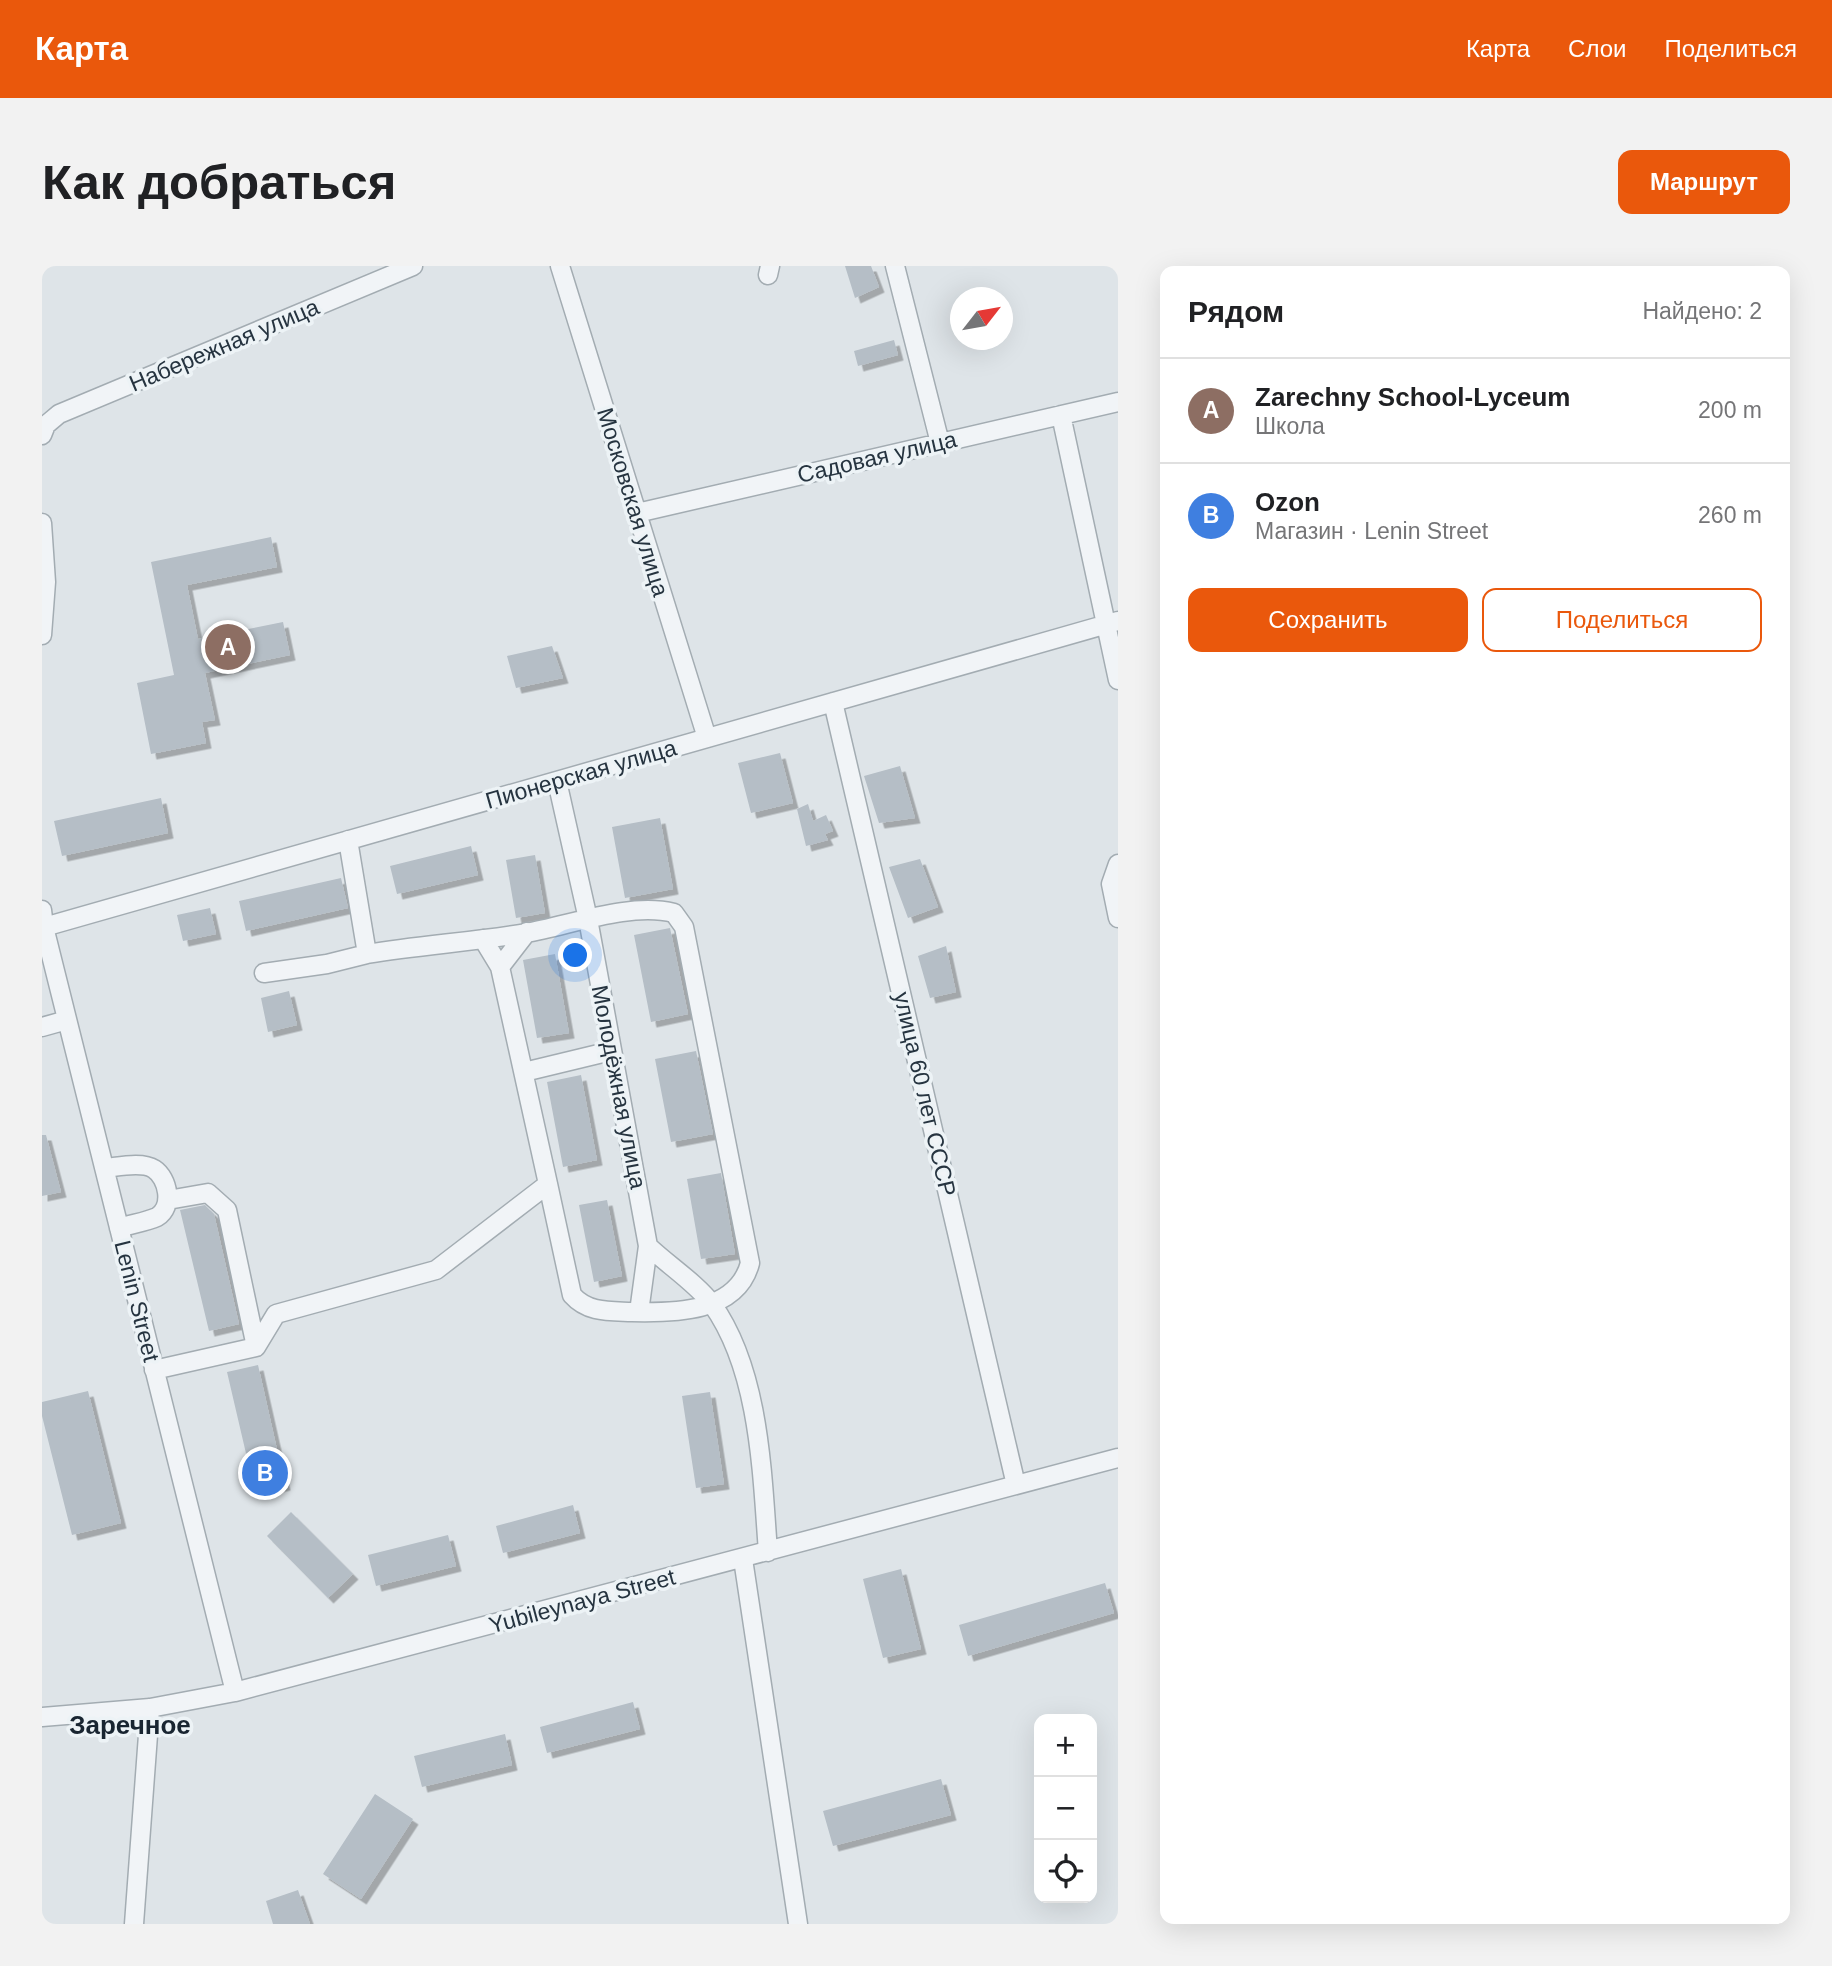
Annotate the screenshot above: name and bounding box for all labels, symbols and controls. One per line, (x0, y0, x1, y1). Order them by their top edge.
text: Карта (35, 30, 128, 67)
text: Карта (1466, 35, 1530, 62)
text: Слои (1568, 35, 1626, 62)
text: Поделиться (1664, 35, 1797, 62)
button: Маршрут (1618, 150, 1790, 214)
text: Как добраться (42, 155, 396, 209)
north arrow (950, 287, 1013, 350)
street label: Набережная улица (125, 293, 323, 397)
text: Рядом (1188, 295, 1284, 328)
text: Найдено: 2 (1642, 298, 1762, 324)
text: Zarechny School-Lyceum (1255, 382, 1570, 412)
text: A (1203, 397, 1219, 423)
text: 200 m (1698, 397, 1762, 423)
street label: Московская улица (592, 405, 674, 600)
text: Школа (1255, 413, 1325, 439)
street label: Садовая улица (795, 426, 959, 488)
text: Ozon (1255, 487, 1320, 517)
text: B (1203, 502, 1219, 528)
text: 260 m (1698, 502, 1762, 528)
text: Магазин · Lenin Street (1255, 518, 1488, 544)
button: Сохранить (1188, 588, 1468, 652)
button: Поделиться (1482, 588, 1762, 652)
pin: A (205, 621, 251, 673)
street label: Пионерская улица (483, 734, 680, 814)
your location (558, 938, 592, 972)
street label: Молодёжная улица (587, 983, 652, 1191)
street label: улица 60 лет СССР (889, 989, 961, 1199)
street label: Lenin Street (109, 1238, 165, 1365)
pin: B (242, 1447, 288, 1499)
street label: Yubileynaya Street (486, 1563, 679, 1638)
district label: Заречное (69, 1710, 191, 1740)
map controls (1034, 1714, 1097, 1903)
button: + (1034, 1714, 1097, 1777)
button: − (1034, 1777, 1097, 1840)
button: locate (1034, 1840, 1097, 1903)

